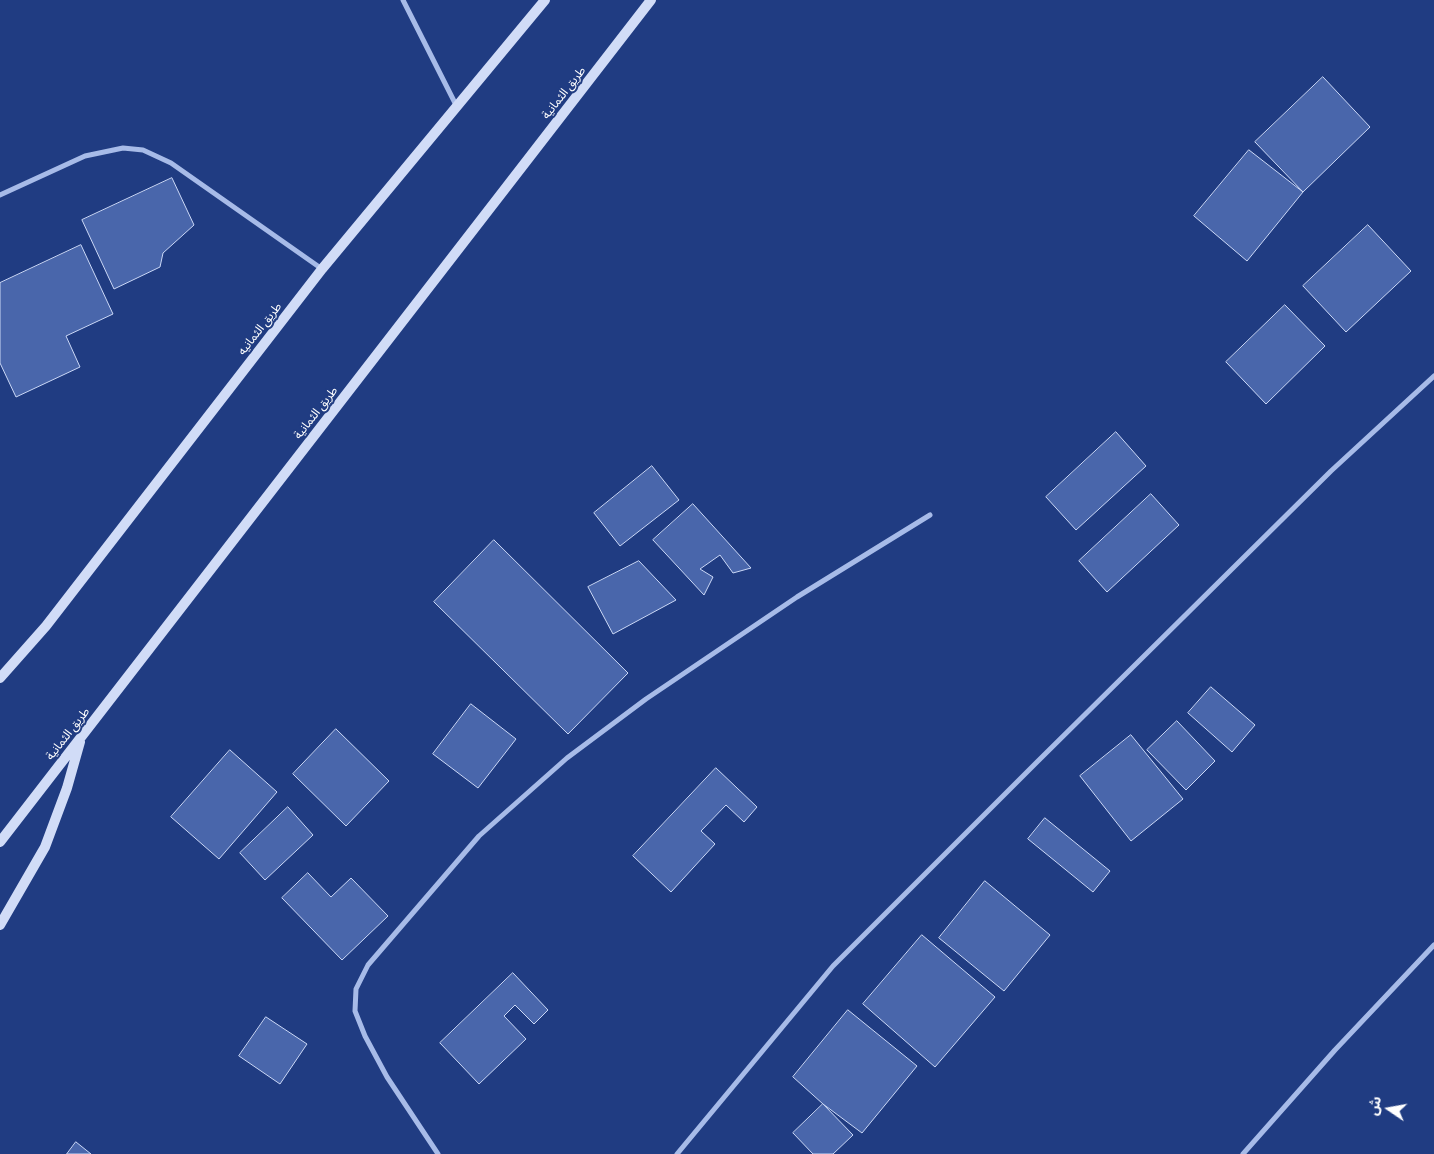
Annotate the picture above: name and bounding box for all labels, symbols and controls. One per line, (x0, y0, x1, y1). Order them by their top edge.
street label: طريق الثمانية (539, 64, 589, 122)
street label: طريق الثمانيه (235, 300, 285, 358)
street label: طريق الثمانية (291, 384, 341, 442)
street label: طريق الثمانية (43, 705, 93, 763)
north arrow (1364, 1084, 1414, 1134)
text: ش (1363, 1094, 1385, 1117)

